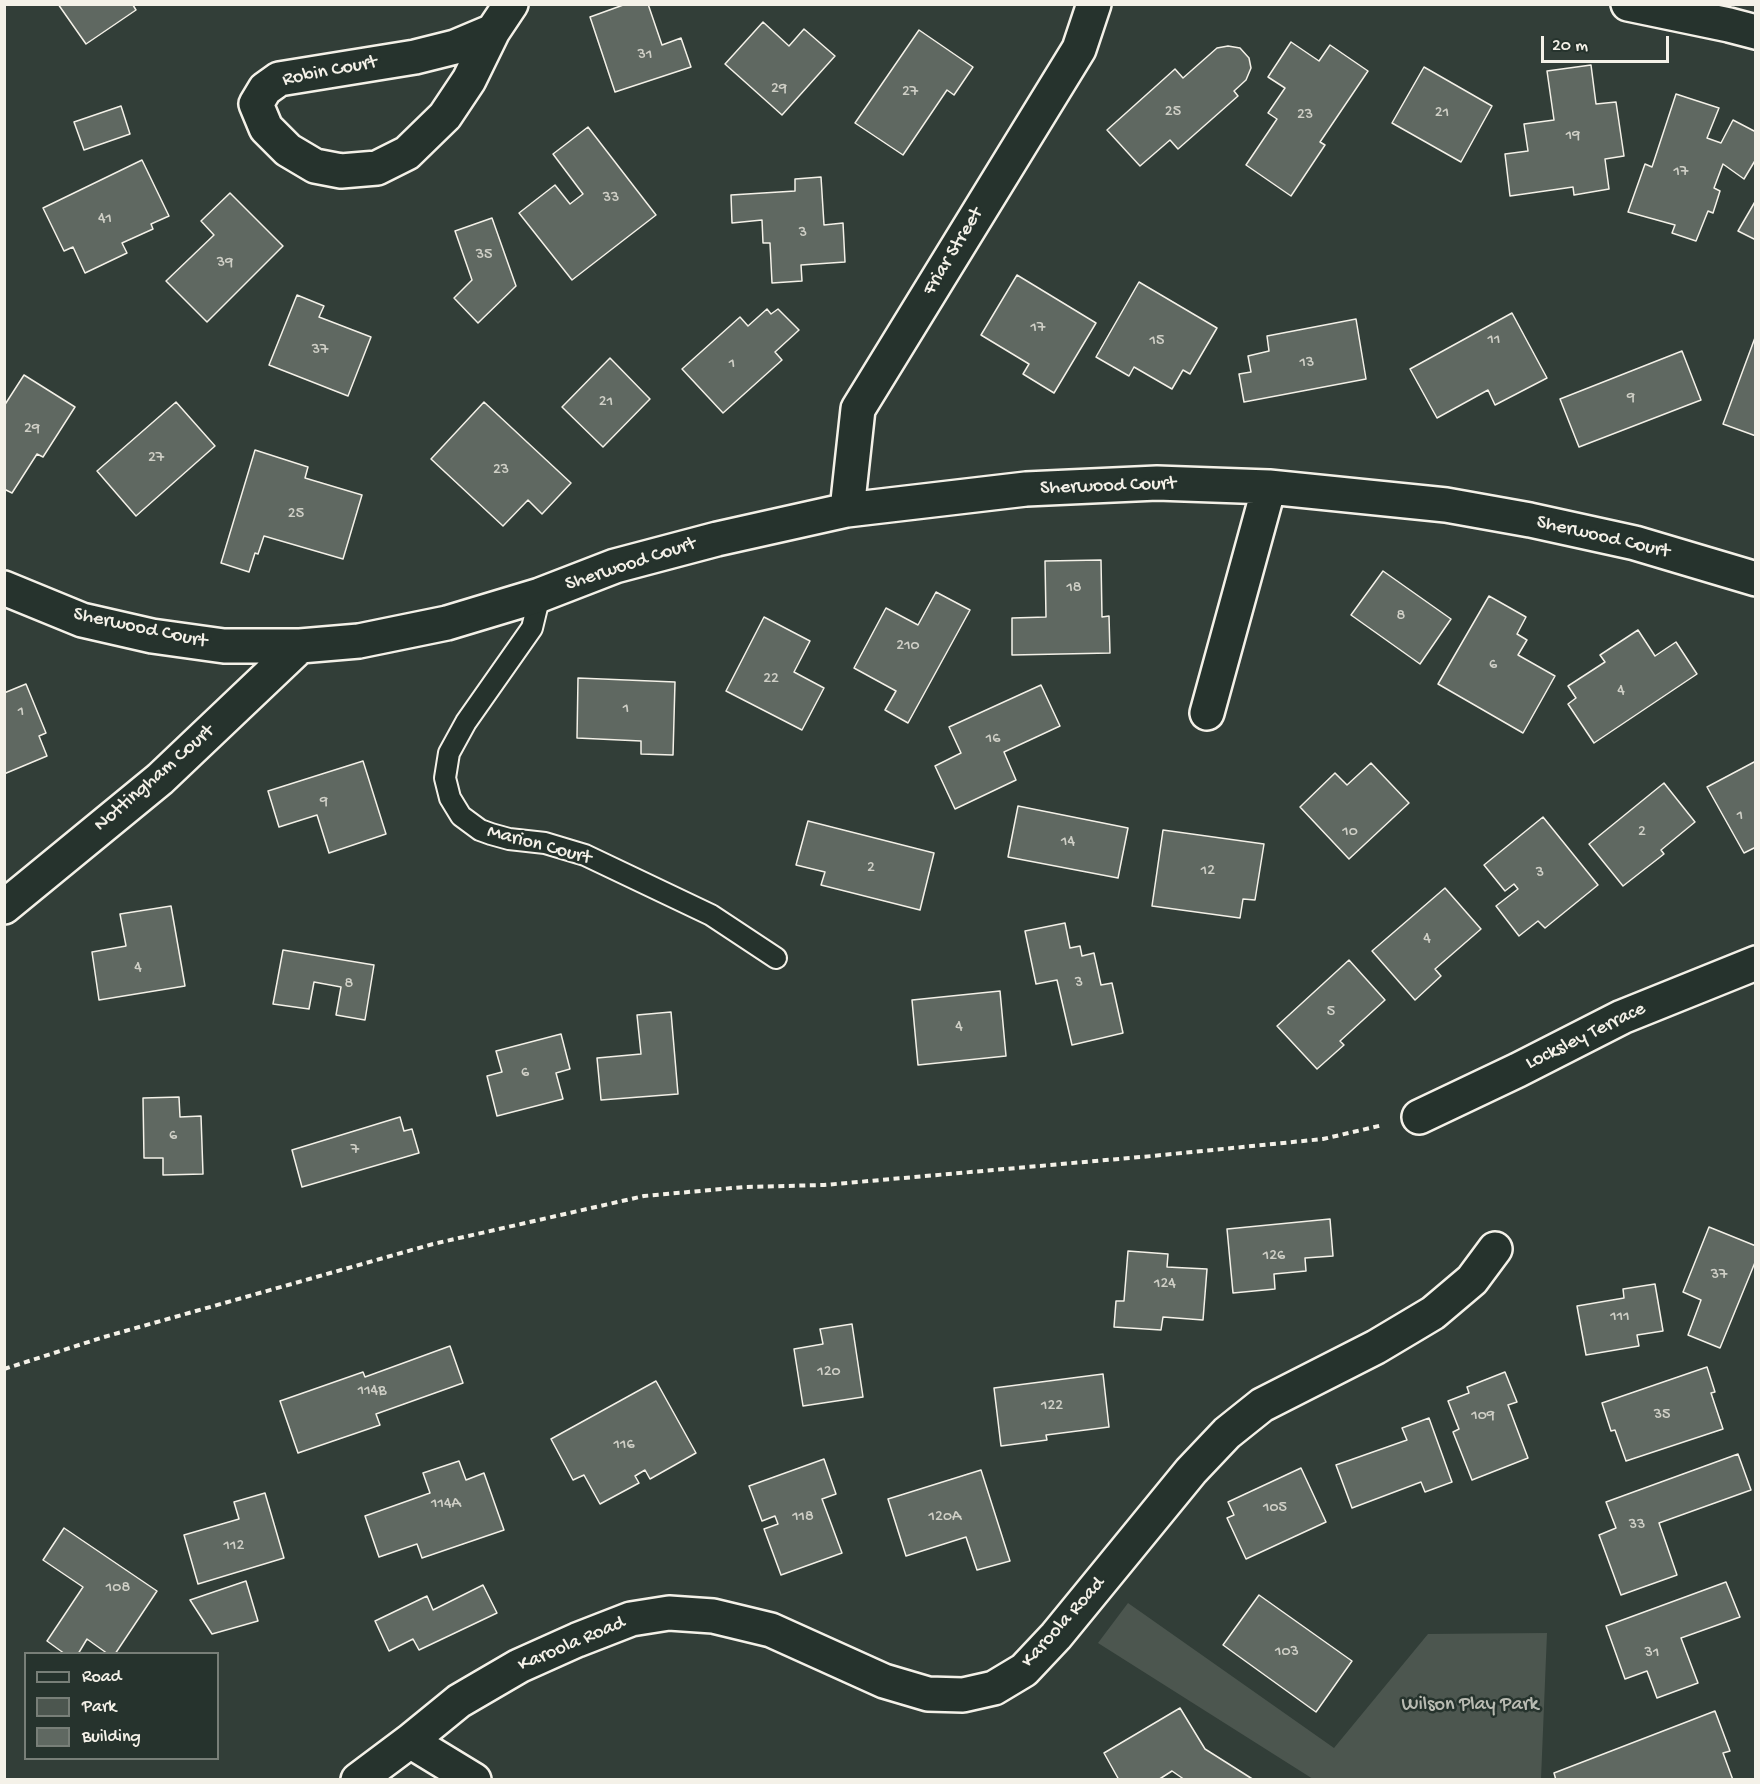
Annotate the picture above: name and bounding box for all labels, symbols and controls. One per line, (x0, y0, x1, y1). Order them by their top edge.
scale bar (1544, 24, 1672, 62)
text: 20 m (1552, 36, 1588, 57)
house number: 31 (638, 46, 652, 66)
street label: Robin Court (281, 51, 379, 93)
house number: 29 (771, 80, 787, 100)
house number: 27 (902, 83, 918, 103)
house number: 25 (1165, 103, 1181, 123)
house number: 21 (1435, 104, 1449, 124)
house number: 23 (1297, 106, 1313, 126)
house number: 19 (1566, 127, 1580, 147)
house number: 17 (1674, 163, 1688, 183)
house number: 33 (603, 189, 619, 209)
street label: Friar Street (919, 204, 989, 300)
house number: 41 (98, 210, 112, 230)
house number: 3 (799, 224, 807, 244)
house number: 35 (476, 246, 492, 266)
house number: 39 (217, 254, 233, 274)
house number: 17 (1031, 319, 1045, 339)
house number: 11 (1488, 331, 1500, 351)
house number: 15 (1150, 332, 1164, 352)
house number: 37 (312, 341, 328, 361)
house number: 13 (1300, 354, 1314, 374)
house number: 1 (729, 355, 735, 375)
house number: 9 (1627, 389, 1635, 409)
house number: 21 (599, 393, 613, 413)
house number: 29 (24, 420, 40, 440)
house number: 27 (148, 449, 164, 469)
house number: 23 (493, 461, 509, 481)
street label: Sherwood Court (1040, 473, 1176, 501)
house number: 25 (288, 505, 304, 525)
street label: Sherwood Court (1534, 511, 1672, 565)
street label: Sherwood Court (563, 533, 699, 597)
house number: 18 (1066, 579, 1082, 599)
street label: Sherwood Court (71, 603, 209, 655)
house number: 8 (1397, 607, 1405, 627)
house number: 210 (896, 637, 920, 657)
house number: 6 (1489, 656, 1497, 676)
house number: 22 (763, 670, 779, 690)
house number: 4 (1617, 682, 1625, 702)
house number: 1 (623, 700, 629, 720)
house number: 1 (18, 703, 24, 723)
street label: Nottingham Court (90, 720, 220, 838)
house number: 16 (986, 730, 1000, 750)
house number: 9 (320, 793, 328, 813)
house number: 1 (1737, 807, 1743, 827)
street label: Marion Court (484, 821, 594, 871)
house number: 10 (1342, 823, 1358, 843)
house number: 2 (1638, 823, 1646, 843)
house number: 14 (1061, 833, 1075, 853)
house number: 2 (867, 859, 875, 879)
house number: 12 (1201, 862, 1215, 882)
house number: 3 (1536, 864, 1544, 884)
house number: 4 (1423, 930, 1431, 950)
house number: 4 (134, 959, 142, 979)
house number: 3 (1075, 974, 1083, 994)
house number: 8 (345, 975, 353, 995)
street label: Locksley Terrace (1522, 998, 1650, 1076)
house number: 5 (1327, 1003, 1335, 1023)
house number: 4 (955, 1018, 963, 1038)
house number: 6 (521, 1064, 529, 1084)
house number: 6 (169, 1127, 177, 1147)
house number: 7 (351, 1141, 359, 1161)
house number: 126 (1263, 1247, 1285, 1267)
house number: 37 (1711, 1266, 1727, 1286)
house number: 124 (1154, 1275, 1176, 1295)
house number: 111 (1610, 1308, 1630, 1328)
house number: 120 (817, 1363, 841, 1383)
house number: 114B (358, 1382, 386, 1402)
house number: 122 (1041, 1397, 1063, 1417)
house number: 35 (1654, 1406, 1670, 1426)
house number: 109 (1471, 1407, 1495, 1427)
house number: 116 (613, 1436, 635, 1456)
house number: 114A (431, 1495, 461, 1515)
house number: 105 (1263, 1499, 1287, 1519)
house number: 118 (792, 1508, 814, 1528)
house number: 120A (929, 1508, 961, 1528)
house number: 33 (1629, 1516, 1645, 1536)
house number: 112 (224, 1537, 244, 1557)
street label: Karoola Road (1017, 1573, 1111, 1673)
house number: 108 (106, 1579, 130, 1599)
street label: Karoola Road (515, 1612, 629, 1678)
house number: 103 (1275, 1643, 1299, 1663)
house number: 31 (1645, 1644, 1659, 1664)
legend (24, 1652, 219, 1760)
text: Road (82, 1667, 121, 1688)
park label: Wilson Play Park (1402, 1694, 1538, 1718)
text: Park (82, 1697, 116, 1718)
text: Building (82, 1727, 141, 1748)

